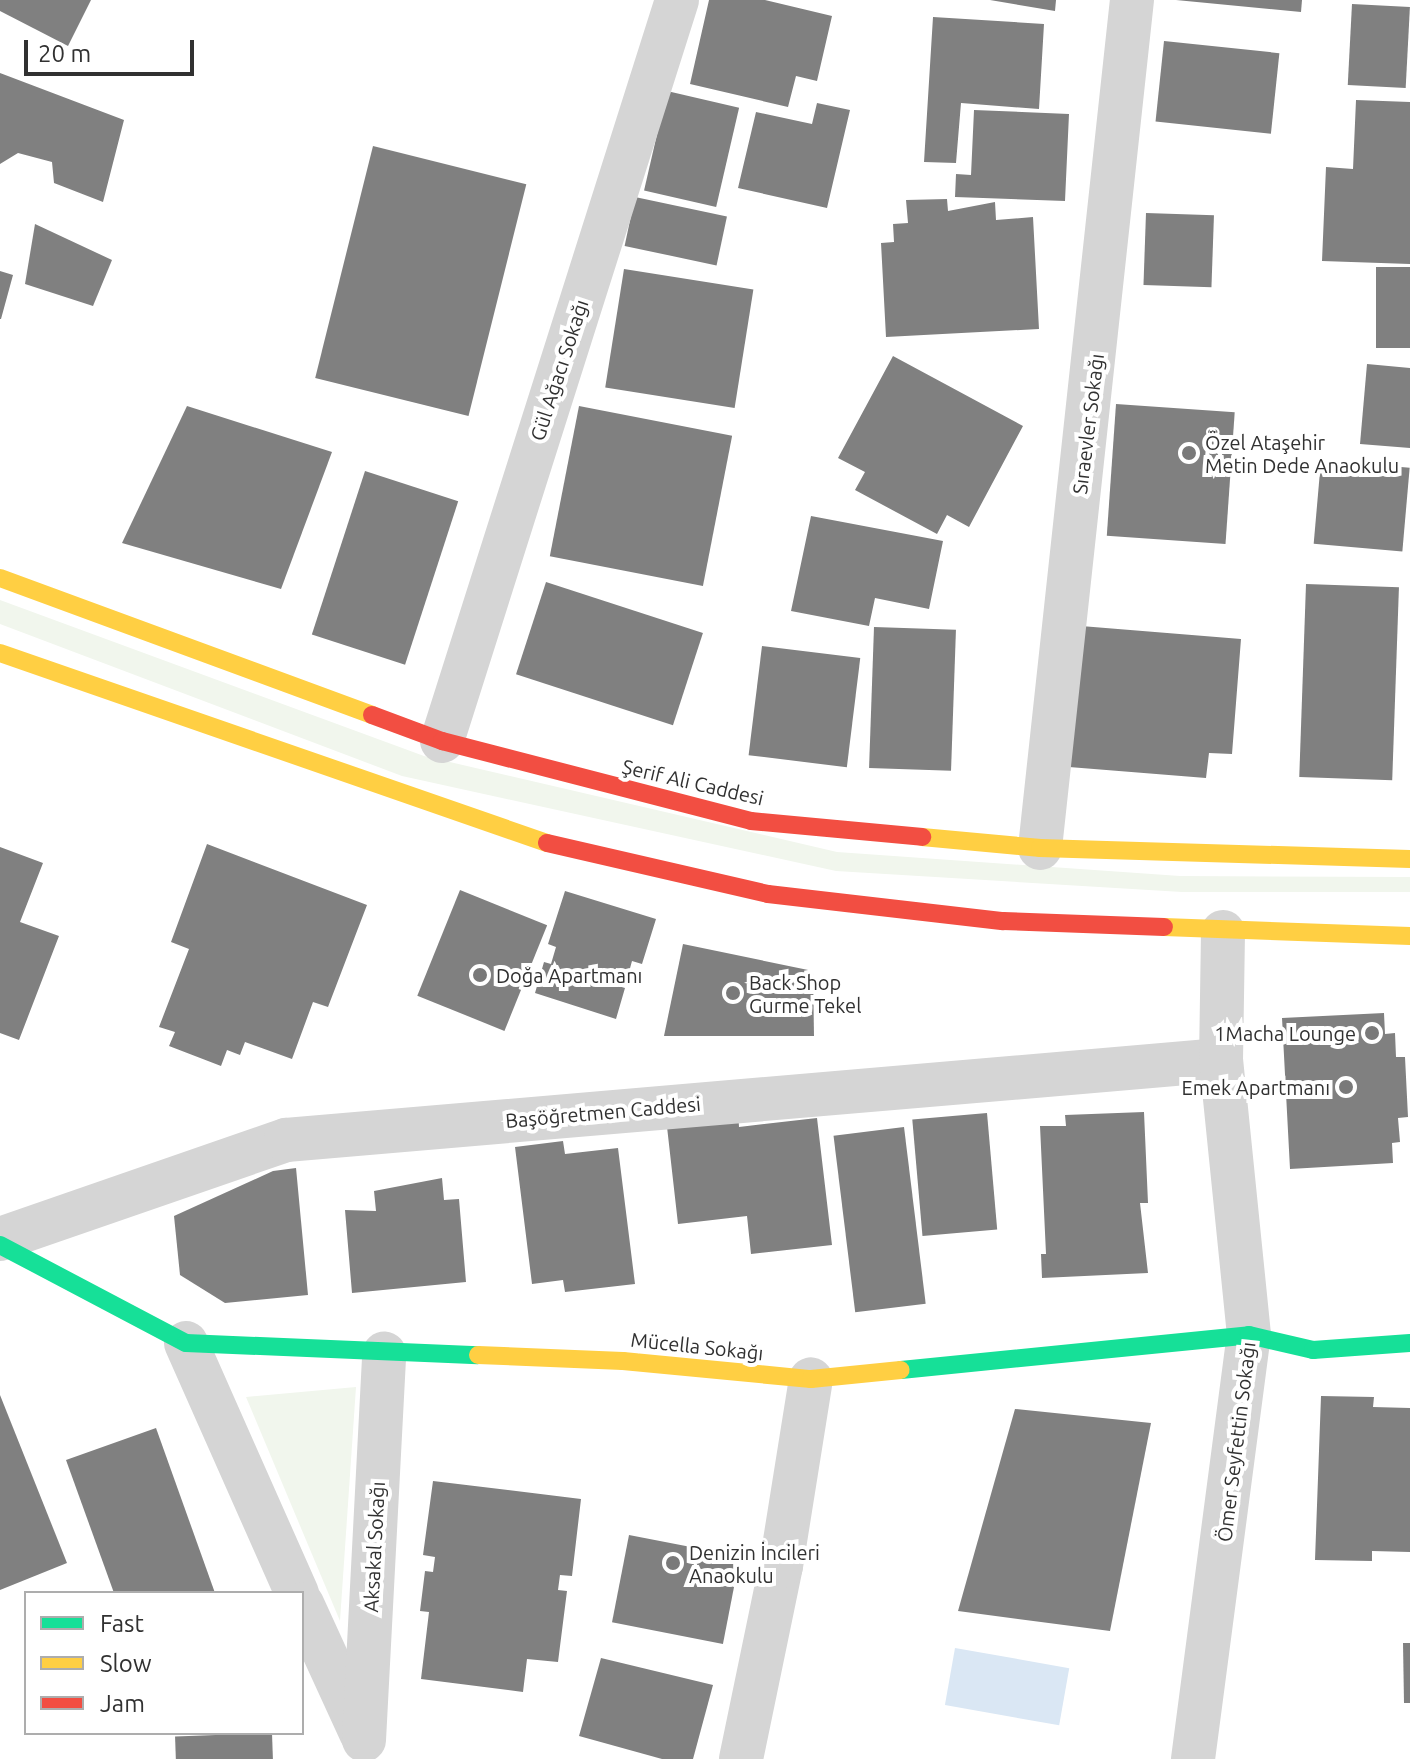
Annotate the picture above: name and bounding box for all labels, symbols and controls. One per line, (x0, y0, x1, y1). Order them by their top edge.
scale bar (28, 24, 198, 74)
text: 20 m (38, 40, 91, 67)
street label: Gül Ağacı Sokağı (525, 296, 593, 444)
street label: Sıraevler Sokağı (1067, 352, 1109, 496)
place label: Özel Ataşehir Metin Dede Anaokulu (1205, 430, 1399, 477)
marker: Özel Ataşehir Metin Dede Anaokulu (1180, 444, 1198, 462)
street label: Şerif Ali Caddesi (620, 754, 766, 810)
place label: Doğa Apartmanı (496, 963, 642, 987)
marker: Doğa Apartmanı (471, 966, 489, 984)
place label: Back Shop Gurme Tekel (749, 970, 861, 1017)
marker: Back Shop Gurme Tekel (724, 984, 742, 1002)
place label: 1Macha Lounge (1214, 1021, 1356, 1045)
marker: 1Macha Lounge (1363, 1024, 1381, 1042)
place label: Emek Apartmanı (1182, 1075, 1330, 1099)
marker: Emek Apartmanı (1337, 1078, 1355, 1096)
street label: Başöğretmen Caddesi (504, 1091, 702, 1133)
street label: Mücella Sokağı (629, 1327, 765, 1365)
street label: Ömer Seyfettin Sokağı (1212, 1341, 1260, 1543)
street label: Aksakal Sokağı (359, 1481, 389, 1613)
place label: Denizin İncileri Anaokulu (689, 1540, 820, 1587)
marker: Denizin İncileri Anaokulu (664, 1554, 682, 1572)
legend (24, 1591, 304, 1735)
text: Fast (100, 1610, 144, 1637)
text: Slow (100, 1650, 152, 1677)
text: Jam (100, 1690, 145, 1717)

